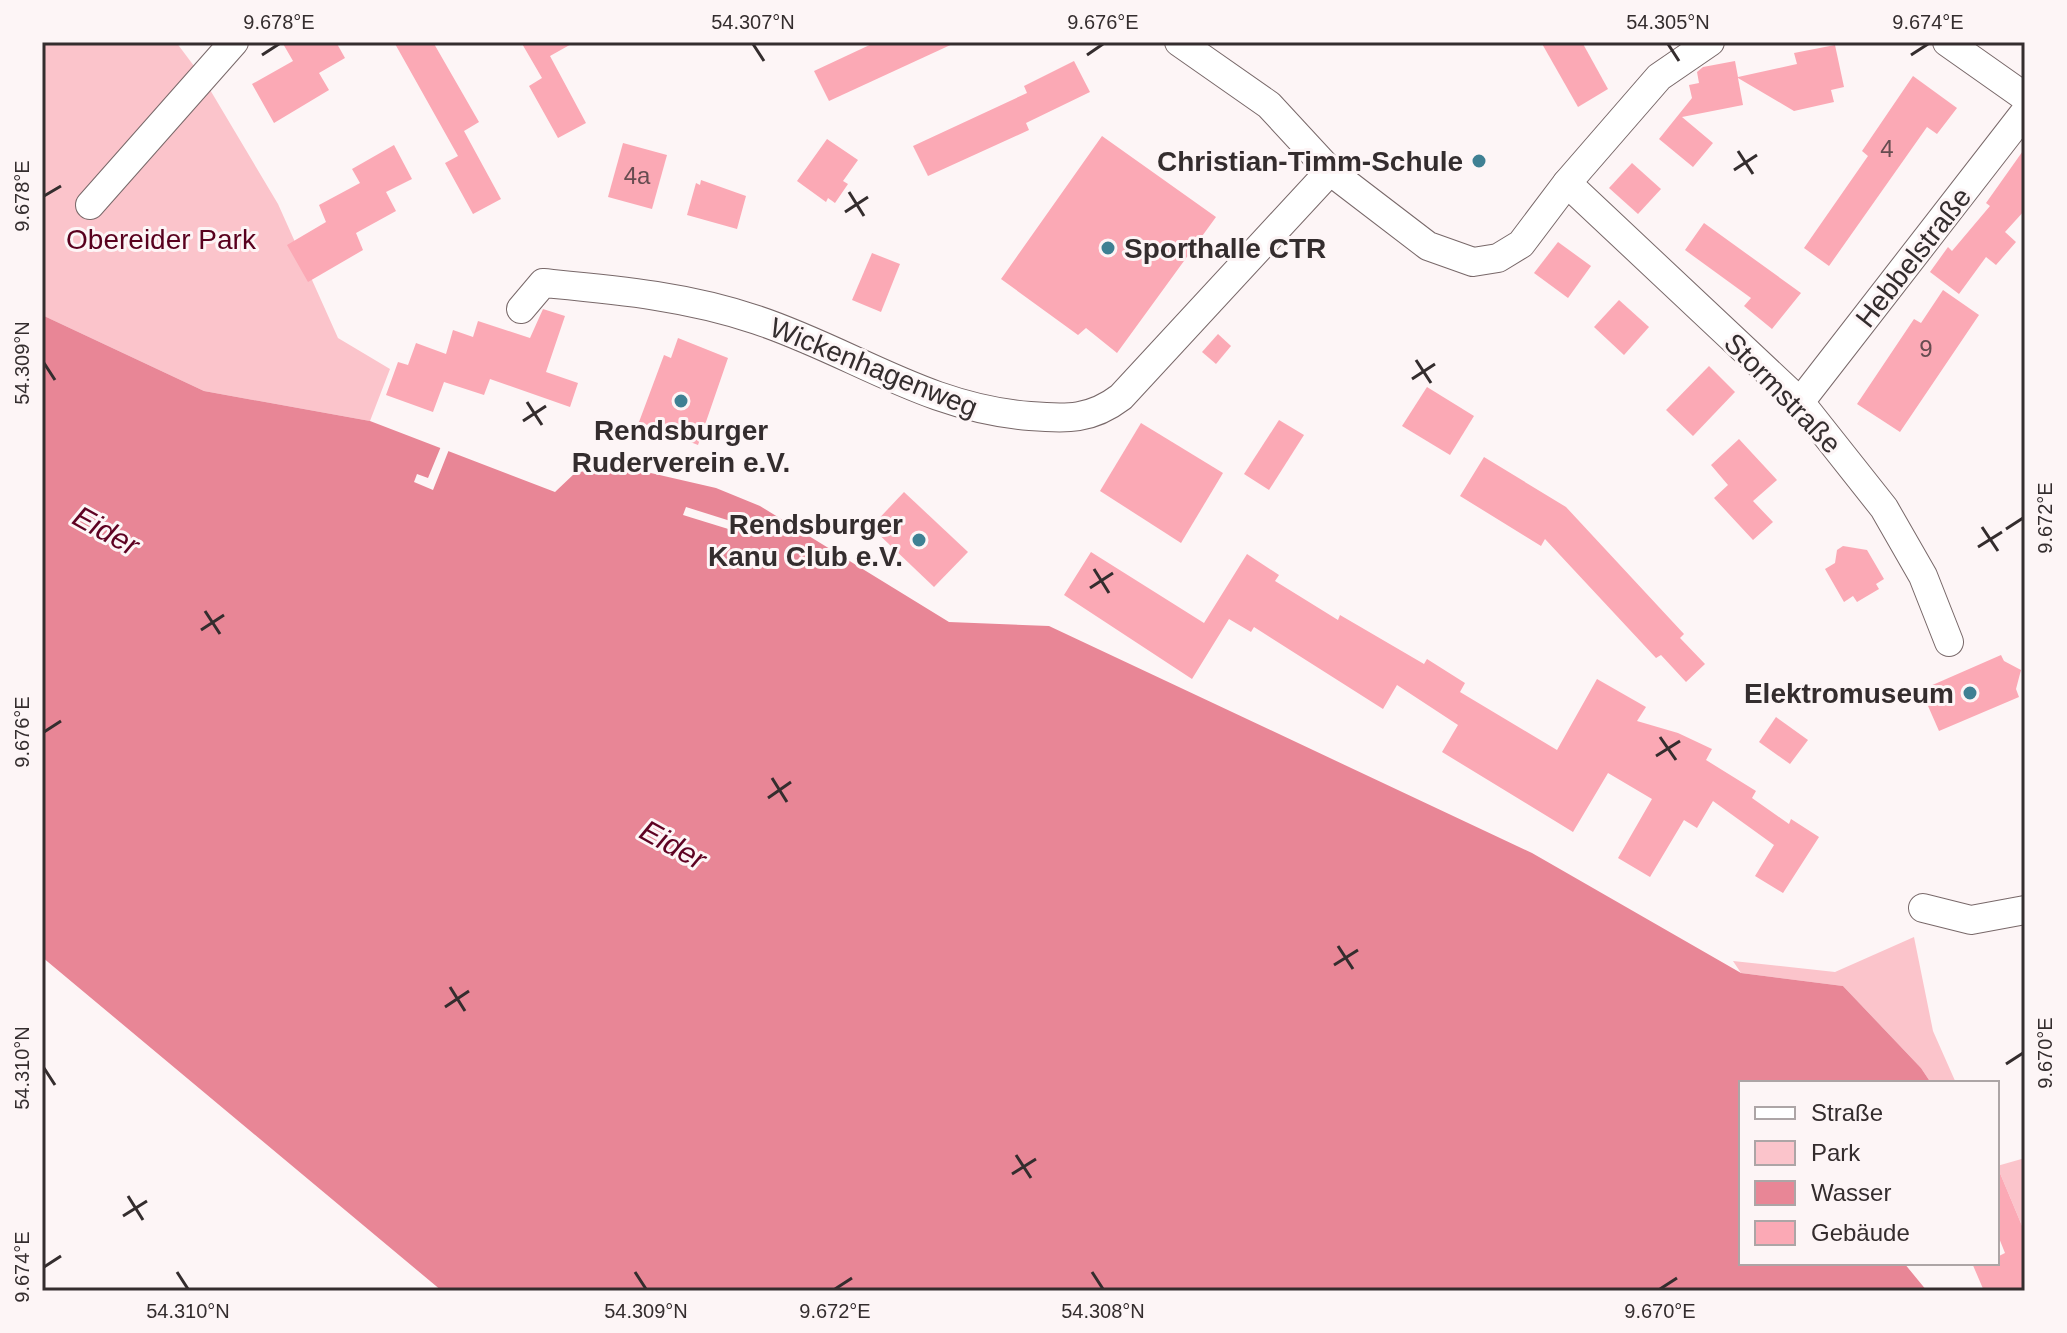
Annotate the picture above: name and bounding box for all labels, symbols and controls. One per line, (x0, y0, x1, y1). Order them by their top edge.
text: 9.678°E (243, 11, 315, 33)
text: 54.307°N (711, 11, 795, 33)
text: 9.676°E (1067, 11, 1139, 33)
text: 54.305°N (1626, 11, 1710, 33)
text: 9.674°E (1892, 11, 1964, 33)
house number: 4 (1880, 135, 1894, 162)
place label: Christian-Timm-Schule (1157, 146, 1463, 177)
marker: Christian-Timm-Schule (1470, 152, 1488, 170)
text: 9.678°E (11, 160, 33, 232)
house number: 4a (624, 162, 651, 189)
street label: Hebbelstraße (1849, 182, 1977, 333)
park label: Obereider Park (66, 224, 257, 255)
place label: Sporthalle CTR (1124, 233, 1326, 264)
marker: Sporthalle CTR (1099, 239, 1117, 257)
street label: Wickenhagenweg (766, 312, 982, 423)
text: 54.309°N (11, 321, 33, 405)
street label: Stormstraße (1718, 327, 1847, 460)
house number: 9 (1919, 335, 1933, 362)
marker: Rendsburger Ruderverein e.V. (672, 392, 690, 410)
place label: Rendsburger Ruderverein e.V. (572, 415, 790, 478)
text: 9.672°E (2034, 482, 2056, 554)
water label: Eider (68, 499, 146, 562)
place label: Rendsburger Kanu Club e.V. (708, 509, 903, 572)
marker: Rendsburger Kanu Club e.V. (910, 531, 928, 549)
place label: Elektromuseum (1744, 678, 1954, 709)
marker: Elektromuseum (1961, 684, 1979, 702)
text: 9.676°E (11, 696, 33, 768)
water label: Eider (635, 813, 713, 876)
text: 9.670°E (2034, 1017, 2056, 1089)
text: 54.310°N (11, 1026, 33, 1110)
legend (1739, 1081, 1999, 1265)
text: Straße (1811, 1099, 1883, 1126)
text: Park (1811, 1139, 1861, 1166)
text: Wasser (1811, 1179, 1891, 1206)
text: Gebäude (1811, 1219, 1910, 1246)
text: 9.674°E (11, 1231, 33, 1303)
text: 54.310°N (146, 1300, 230, 1322)
text: 54.309°N (604, 1300, 688, 1322)
text: 9.672°E (799, 1300, 871, 1322)
text: 54.308°N (1061, 1300, 1145, 1322)
text: 9.670°E (1624, 1300, 1696, 1322)

